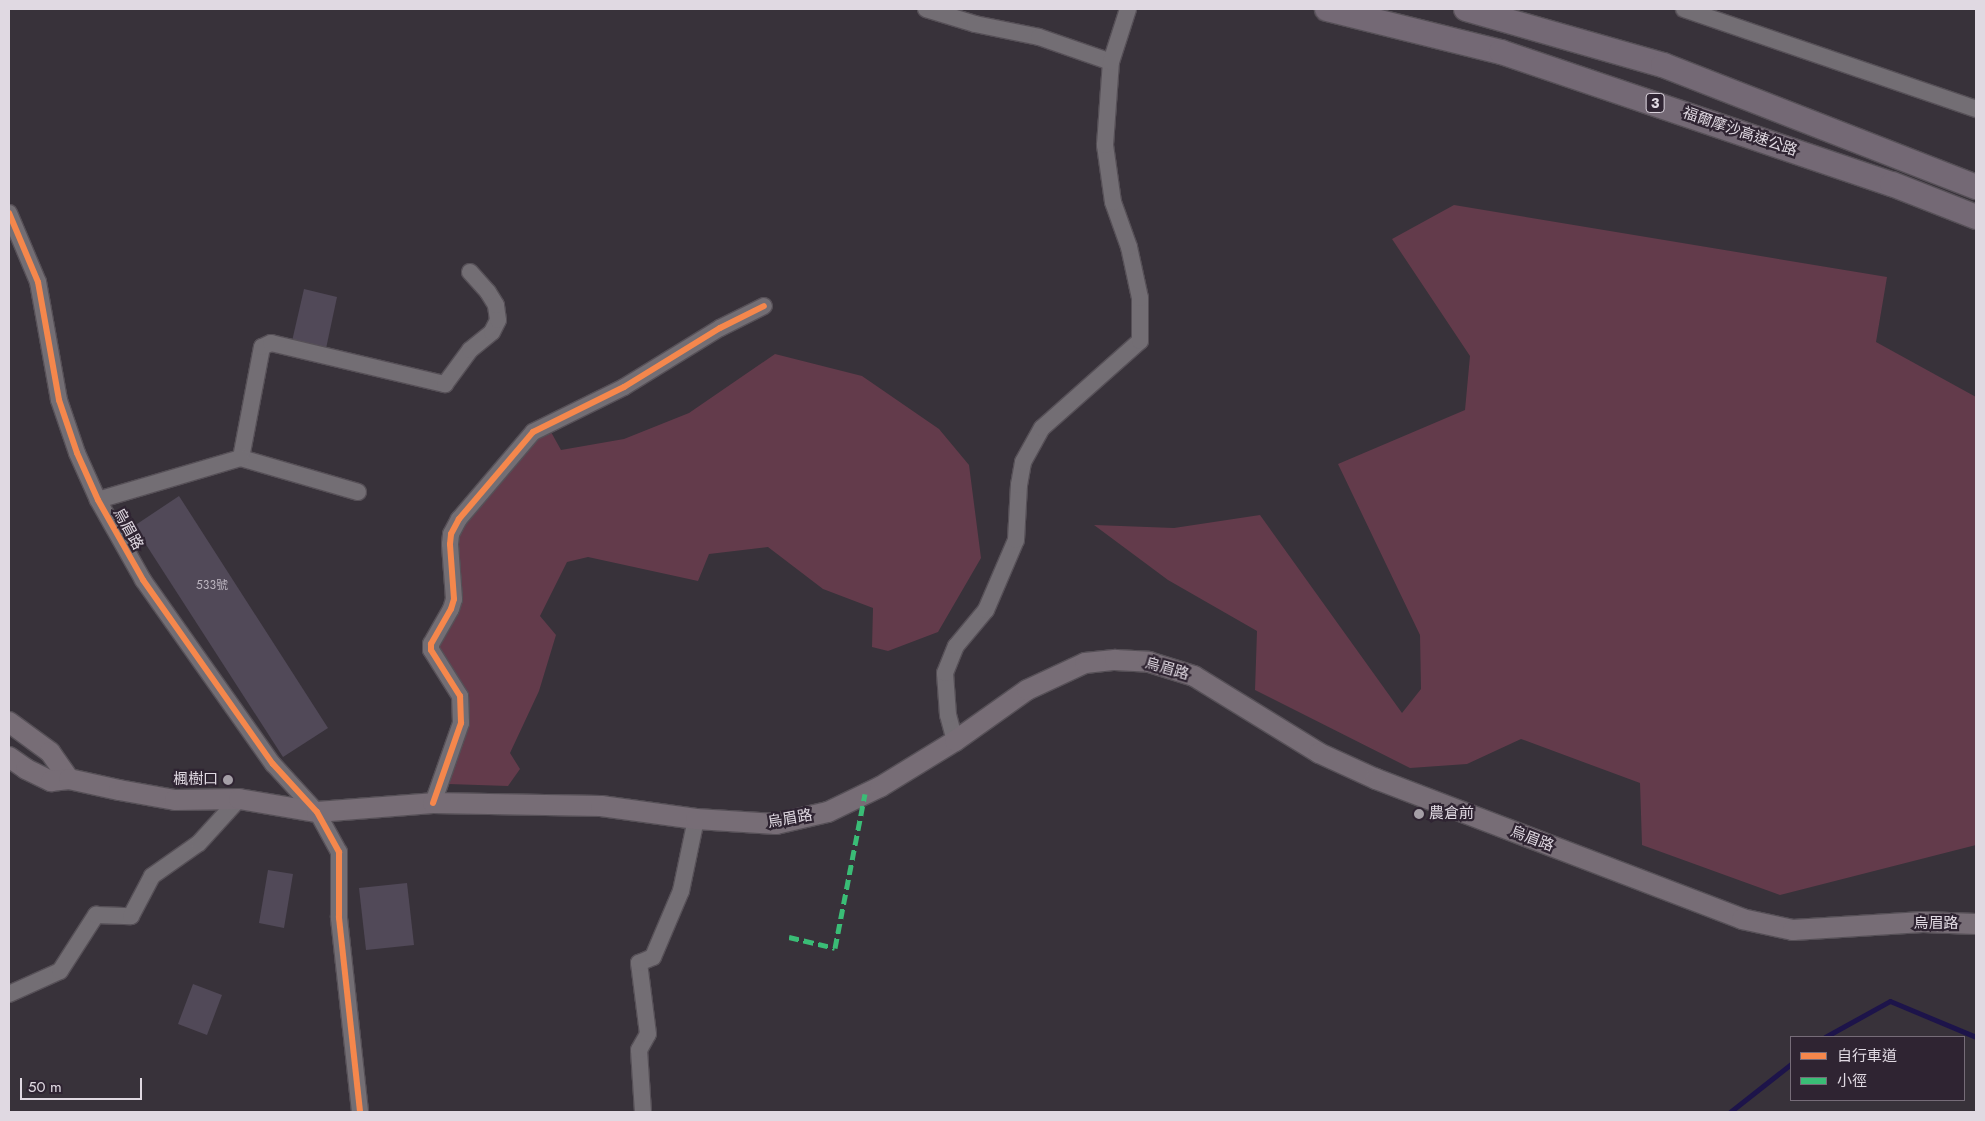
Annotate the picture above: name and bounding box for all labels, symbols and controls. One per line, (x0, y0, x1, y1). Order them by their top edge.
road number: 3 (1645, 92, 1665, 115)
street label: 福爾摩沙高速公路 (1680, 104, 1800, 160)
street label: 烏眉路 (109, 505, 147, 553)
house number: 533號 (196, 579, 228, 593)
street label: 烏眉路 (1143, 654, 1191, 684)
place label: 楓樹口 (173, 771, 218, 789)
marker: 楓樹口 (222, 774, 234, 786)
place label: 農倉前 (1429, 805, 1474, 823)
street label: 烏眉路 (766, 806, 814, 832)
marker: 農倉前 (1413, 808, 1425, 820)
street label: 烏眉路 (1508, 823, 1556, 855)
street label: 烏眉路 (1914, 915, 1958, 933)
legend (1790, 1036, 1965, 1101)
text: 自行車道 (1837, 1045, 1897, 1067)
scale bar (22, 1068, 145, 1100)
text: 小徑 (1837, 1070, 1867, 1092)
text: 50 m (28, 1076, 62, 1098)

